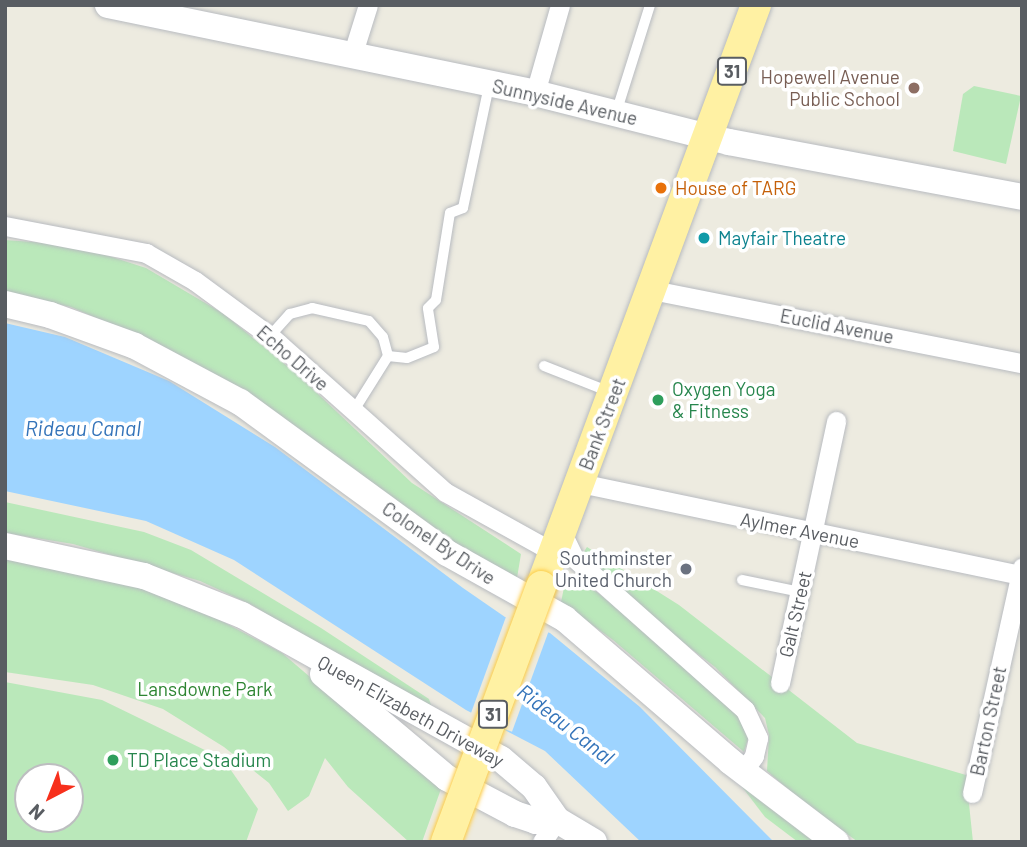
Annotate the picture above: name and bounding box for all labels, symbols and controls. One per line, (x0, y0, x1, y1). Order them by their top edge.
road number: 31 (716, 56, 748, 86)
place label: Hopewell Avenue Public School (761, 66, 900, 110)
street label: Sunnyside Avenue (490, 74, 640, 130)
marker: Hopewell Avenue Public School (906, 80, 922, 96)
place label: House of TARG (675, 177, 796, 199)
marker: House of TARG (653, 180, 669, 196)
place label: Mayfair Theatre (718, 227, 846, 249)
marker: Mayfair Theatre (696, 230, 712, 246)
street label: Euclid Avenue (778, 304, 896, 348)
street label: Echo Drive (252, 321, 334, 395)
street label: Bank Street (574, 375, 630, 473)
place label: Oxygen Yoga & Fitness (672, 378, 775, 422)
marker: Oxygen Yoga & Fitness (650, 392, 666, 408)
water label: Rideau Canal (25, 415, 141, 441)
street label: Colonel By Drive (378, 497, 500, 589)
street label: Aylmer Avenue (738, 507, 862, 553)
place label: Southminster United Church (555, 547, 672, 591)
marker: Southminster United Church (678, 561, 694, 577)
street label: Galt Street (774, 568, 816, 660)
street label: Queen Elizabeth Driveway (314, 650, 508, 772)
street label: Barton Street (965, 664, 1011, 778)
park label: Lansdowne Park (137, 678, 273, 700)
water label: Rideau Canal (513, 678, 619, 770)
road number: 31 (477, 700, 509, 728)
place label: TD Place Stadium (127, 749, 271, 771)
marker: TD Place Stadium (105, 752, 121, 768)
north arrow (14, 763, 84, 833)
text: N (24, 800, 48, 825)

